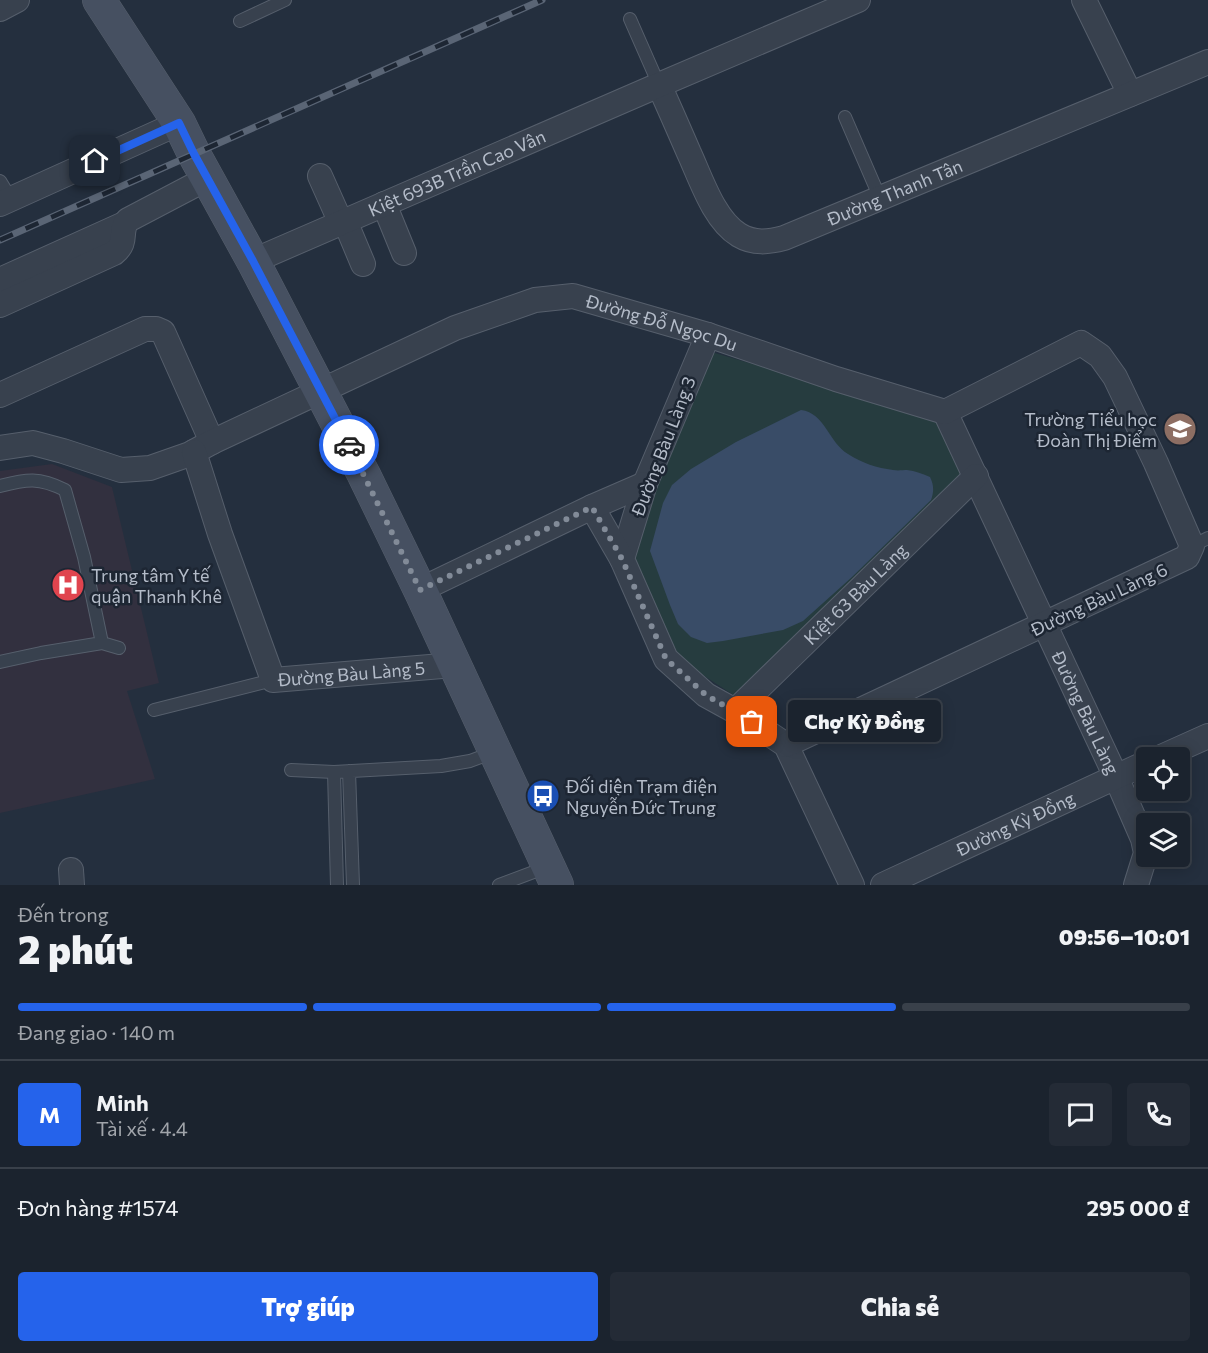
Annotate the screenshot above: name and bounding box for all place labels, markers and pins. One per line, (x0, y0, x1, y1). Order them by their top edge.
pin (69, 135, 120, 186)
place label: Trường Tiểu học Đoàn Thị Điểm (1024, 408, 1157, 451)
school or university icon: Trường Tiểu học Đoàn Thị Điểm (1162, 411, 1198, 447)
place label: Trung tâm Y tế quận Thanh Khê (91, 564, 222, 607)
hospital icon: Trung tâm Y tế quận Thanh Khê (50, 567, 86, 603)
pin (726, 696, 777, 747)
callout: Chợ Kỳ Đồng (788, 701, 941, 743)
place label: Đối diện Trạm điện Nguyễn Đức Trung (565, 775, 717, 818)
bus stop icon: Đối diện Trạm điện Nguyễn Đức Trung (525, 778, 561, 814)

